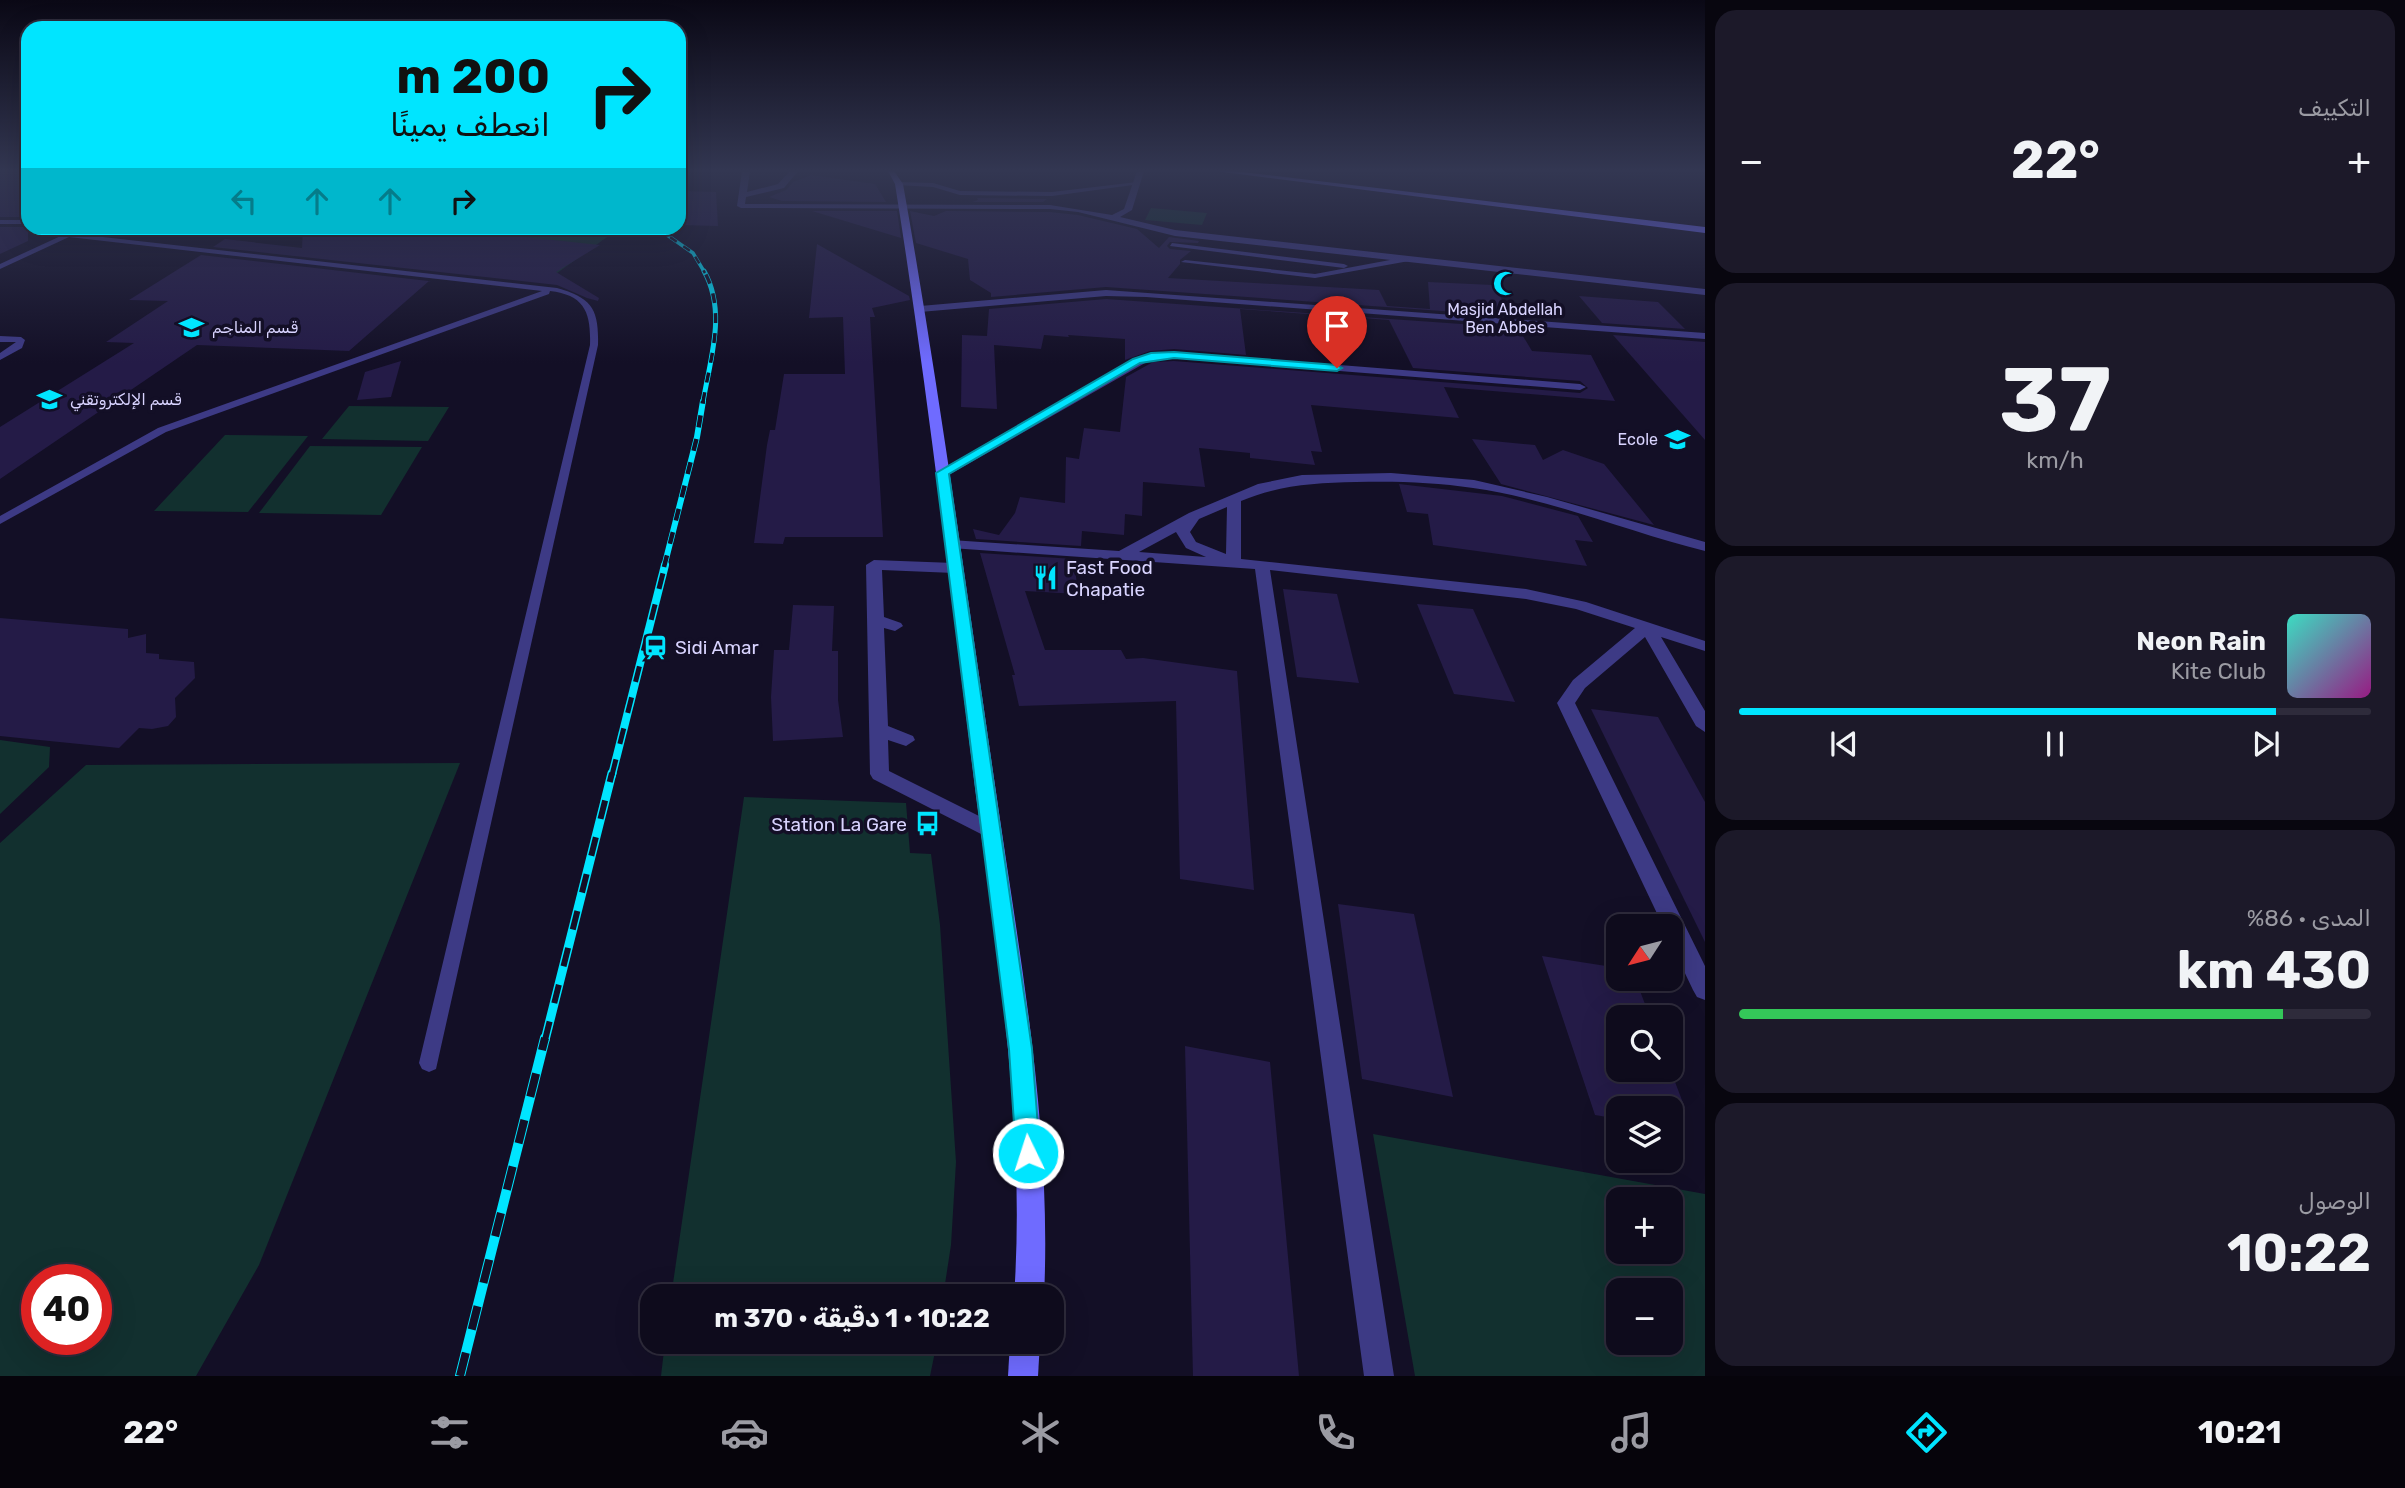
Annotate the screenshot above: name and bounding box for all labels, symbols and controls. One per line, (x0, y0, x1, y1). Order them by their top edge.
text: 200 m (396, 47, 550, 105)
icon: right (574, 49, 665, 140)
text: التكييف (2298, 94, 2371, 122)
text: انعطف يمينًا (390, 106, 550, 144)
text: 22° (2011, 129, 2100, 191)
text: − (1739, 138, 1764, 184)
text: + (2347, 138, 2371, 184)
icon: left (225, 182, 263, 220)
icon: ahead (298, 182, 336, 220)
icon: ahead (371, 182, 409, 220)
icon: right (444, 182, 482, 220)
mosque icon: Masjid Abdellah Ben Abbes (1491, 269, 1519, 297)
pin (1307, 296, 1367, 368)
place label: Masjid Abdellah Ben Abbes (1447, 300, 1563, 337)
icon: arrive (1318, 307, 1356, 345)
school or university icon: قسم المناجم (178, 313, 206, 341)
place label: قسم المناجم (212, 318, 298, 338)
text: 37 (1999, 346, 2111, 454)
school or university icon: قسم الإلكتروتقني (36, 385, 64, 413)
place label: قسم الإلكتروتقني (70, 390, 182, 412)
school or university icon: Ecole (1664, 425, 1692, 453)
place label: Ecole (1618, 430, 1658, 449)
text: km/h (2026, 446, 2084, 474)
place label: Fast Food Chapatie (1066, 556, 1153, 601)
restaurant icon: Fast Food Chapatie (1032, 564, 1060, 592)
text: Neon Rain (2136, 626, 2266, 657)
station icon: Sidi Amar (641, 633, 669, 661)
place label: Sidi Amar (675, 636, 760, 659)
text: Kite Club (2171, 657, 2266, 685)
icon: previous (1825, 725, 1863, 763)
icon: pause (2036, 725, 2074, 763)
icon: next (2247, 725, 2285, 763)
bus stop icon: Station La Gare (913, 810, 941, 838)
place label: Station La Gare (771, 813, 907, 836)
text: المدى · 86% (2247, 904, 2371, 932)
north arrow (1606, 914, 1684, 990)
map controls (1606, 914, 1683, 1355)
text: 430 km (2177, 939, 2371, 1001)
button: search (1606, 1005, 1683, 1082)
button: layers (1606, 1096, 1683, 1173)
position arrow (991, 1116, 1065, 1190)
button: + (1606, 1187, 1683, 1264)
text: الوصول (2299, 1187, 2371, 1215)
text: 10:22 (2227, 1222, 2371, 1284)
speed limit sign: 40 (21, 1264, 112, 1355)
button: − (1606, 1278, 1683, 1355)
text: 10:22 · 1 دقيقة · 370 m (714, 1303, 990, 1334)
icon: filters (425, 1408, 474, 1457)
icon: car (720, 1408, 769, 1457)
icon: climate (1016, 1408, 1065, 1457)
icon: phone (1311, 1408, 1360, 1457)
icon: music (1607, 1408, 1656, 1457)
icon: directions (1902, 1408, 1951, 1457)
text: 22° (123, 1413, 178, 1451)
text: 10:21 (2198, 1413, 2282, 1451)

